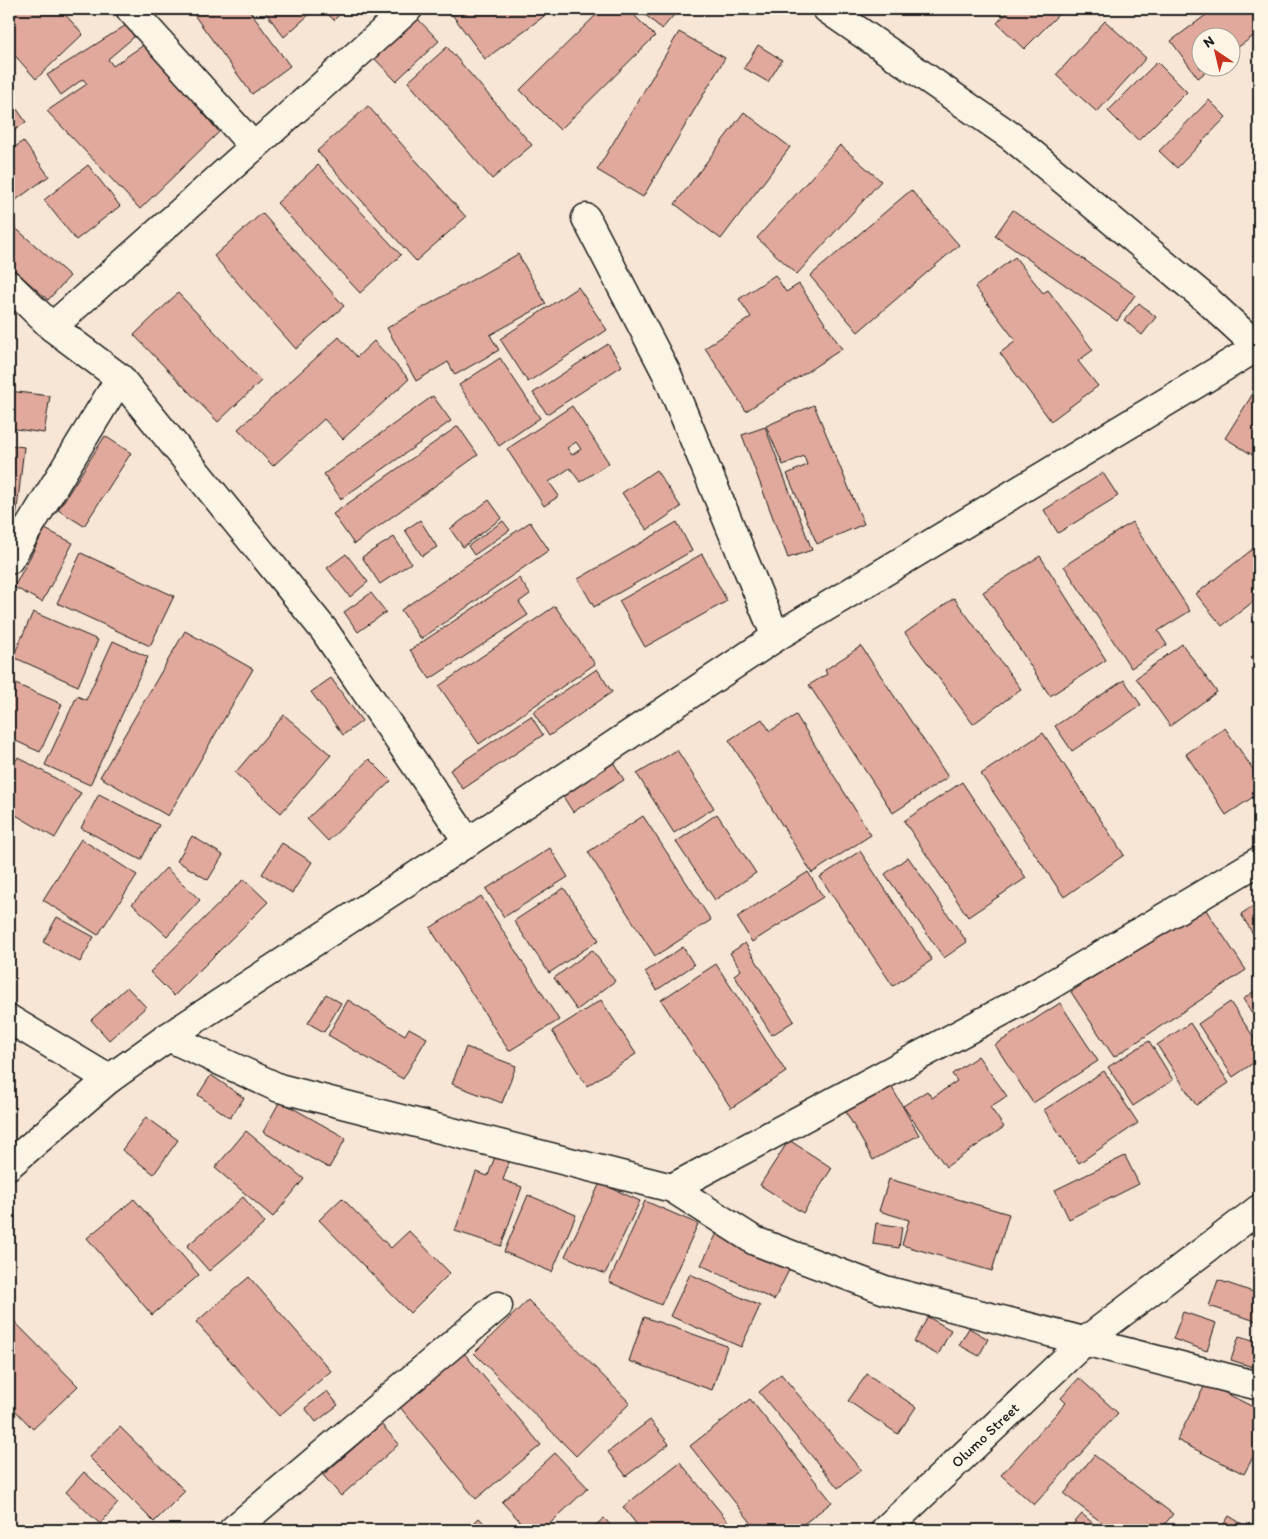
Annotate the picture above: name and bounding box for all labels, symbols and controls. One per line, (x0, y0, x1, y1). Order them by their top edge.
north arrow (1190, 28, 1240, 78)
text: N (1200, 32, 1218, 51)
street label: Olumo Street (948, 1399, 1023, 1471)

